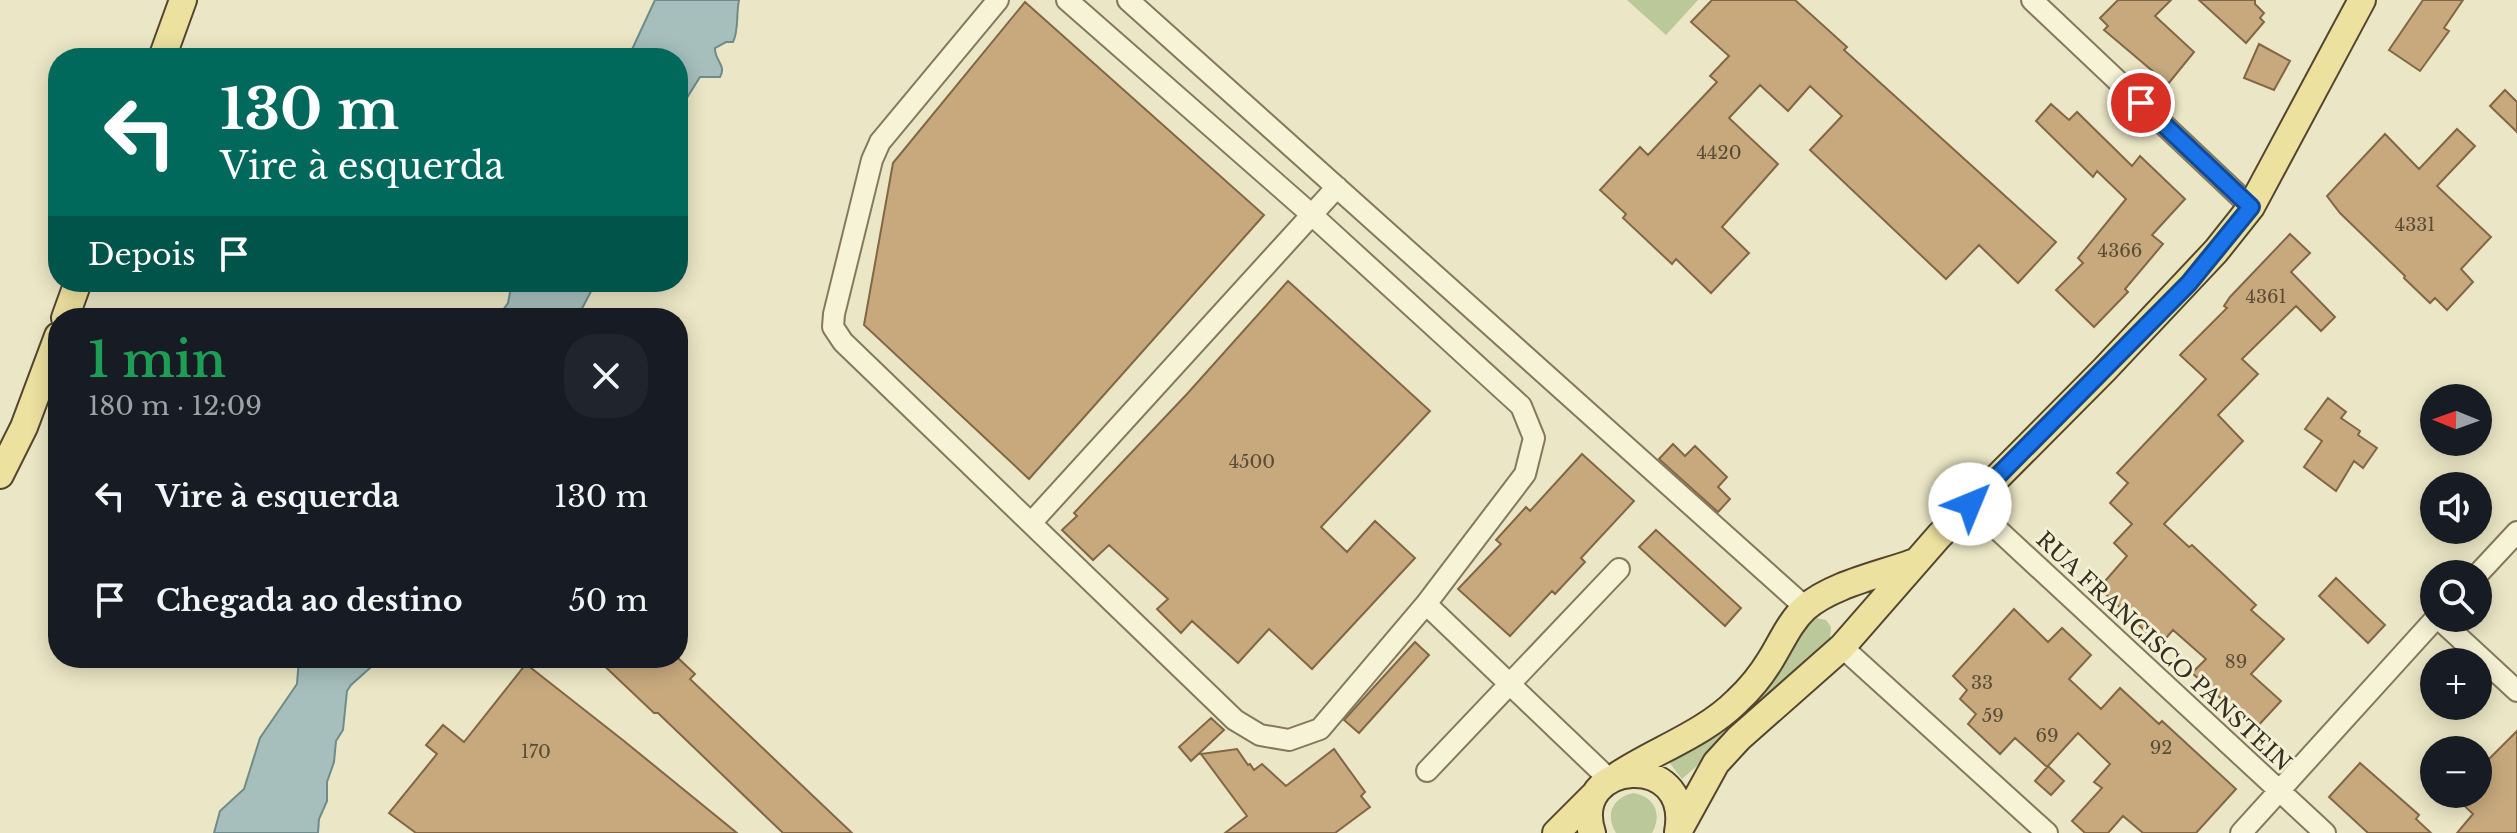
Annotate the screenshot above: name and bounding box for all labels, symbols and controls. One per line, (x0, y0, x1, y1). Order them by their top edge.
pin (2107, 69, 2175, 137)
text: 130 m (220, 75, 399, 144)
icon: left (88, 80, 192, 184)
icon: arrive (2119, 81, 2163, 125)
house number: 4420 (1697, 142, 1742, 164)
text: Vire à esquerda (220, 144, 504, 189)
house number: 4331 (2395, 214, 2435, 236)
icon: arrive (212, 232, 256, 276)
text: Depois (88, 236, 196, 273)
house number: 4366 (2098, 240, 2142, 262)
house number: 4361 (2245, 286, 2287, 308)
text: 1 min (88, 330, 226, 390)
button: close (564, 334, 648, 418)
north arrow (2420, 384, 2492, 456)
map controls (2420, 384, 2492, 808)
text: 180 m · 12:09 (88, 390, 262, 422)
house number: 4500 (1229, 451, 1275, 473)
position arrow (1928, 462, 2012, 546)
button: sound (2420, 472, 2492, 544)
icon: left (88, 474, 132, 518)
text: Vire à esquerda (156, 478, 399, 515)
text: 130 m (554, 478, 648, 515)
street label: RUA FRANCISCO PANSTEIN (2031, 526, 2297, 777)
button: search (2420, 560, 2492, 632)
icon: arrive (88, 578, 132, 622)
text: Chegada ao destino (156, 582, 462, 619)
text: 50 m (569, 582, 648, 619)
button: + (2420, 648, 2492, 720)
house number: 89 (2225, 651, 2247, 673)
house number: 33 (1971, 672, 1993, 694)
house number: 59 (1982, 705, 2004, 727)
house number: 69 (2035, 725, 2059, 747)
button: − (2420, 736, 2492, 808)
house number: 92 (2150, 737, 2172, 759)
house number: 170 (521, 741, 551, 763)

